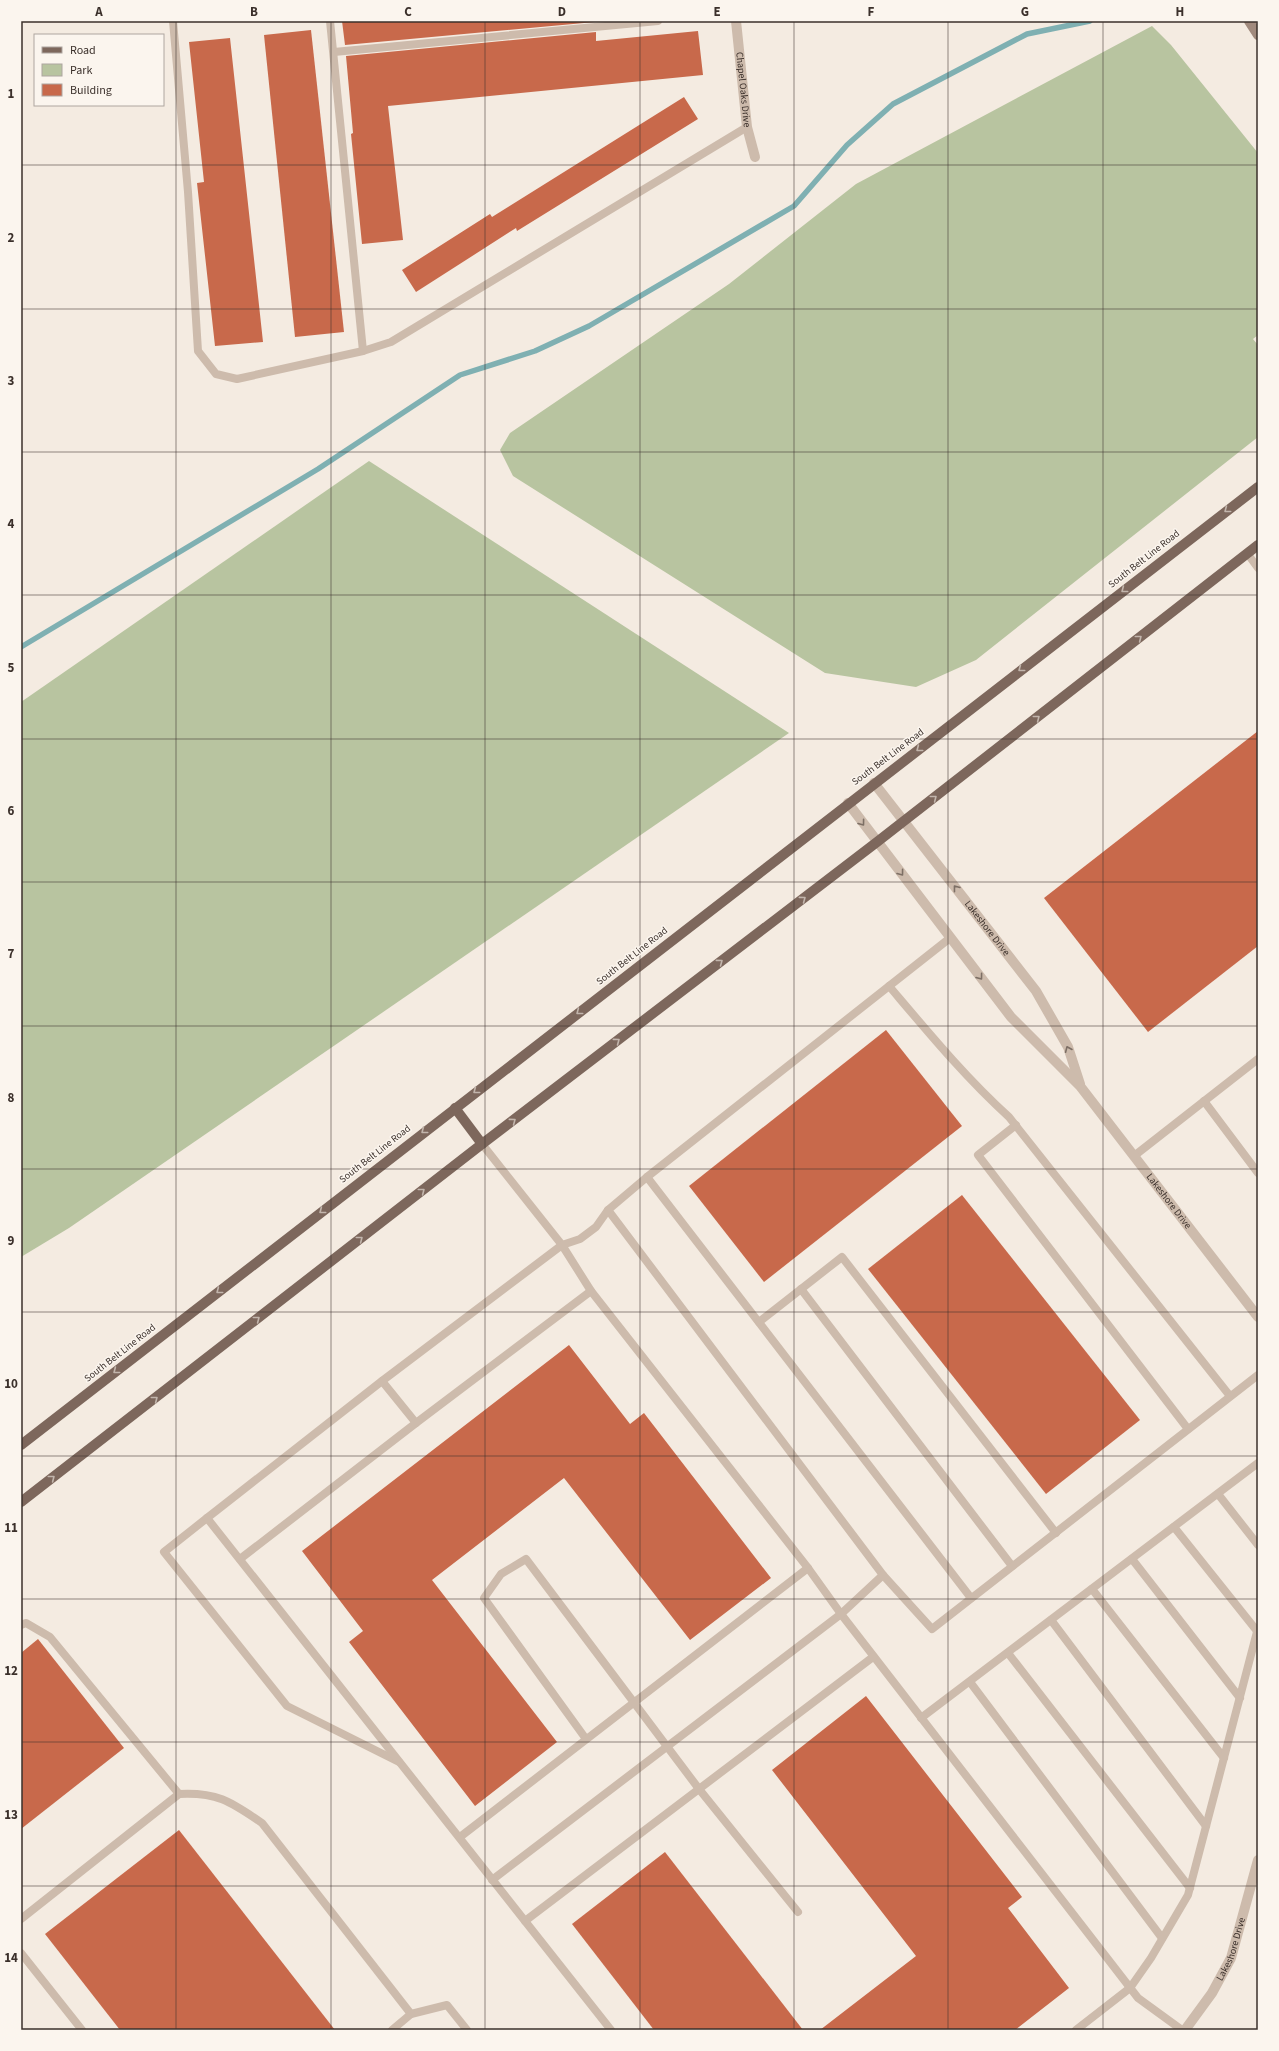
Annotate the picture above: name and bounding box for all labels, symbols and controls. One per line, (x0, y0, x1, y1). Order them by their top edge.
text: A (94, 3, 103, 21)
text: B (250, 3, 258, 21)
text: C (404, 3, 412, 21)
text: D (558, 3, 566, 21)
text: E (713, 3, 721, 21)
text: F (868, 3, 875, 21)
text: G (1021, 3, 1029, 21)
text: H (1176, 3, 1184, 21)
legend (34, 34, 164, 106)
text: Road (70, 42, 96, 59)
street label: Chapel Oaks Drive (732, 51, 754, 128)
text: Park (70, 62, 92, 79)
text: Building (70, 82, 112, 99)
text: 1 (8, 85, 15, 103)
text: 2 (8, 229, 15, 247)
text: 3 (8, 372, 15, 390)
one-way arrow (1225, 506, 1232, 513)
text: 4 (8, 515, 15, 533)
street label: South Belt Line Road (1105, 527, 1183, 591)
one-way arrow (1122, 585, 1129, 592)
one-way arrow (1135, 635, 1142, 642)
text: 5 (8, 659, 15, 677)
one-way arrow (1019, 665, 1026, 672)
one-way arrow (1032, 715, 1039, 722)
street label: South Belt Line Road (849, 725, 927, 789)
one-way arrow (916, 744, 923, 751)
one-way arrow (930, 795, 937, 802)
text: 6 (8, 802, 15, 820)
one-way arrow (858, 818, 865, 825)
one-way arrow (896, 869, 903, 876)
one-way arrow (953, 885, 960, 892)
one-way arrow (798, 897, 805, 904)
street label: Lakeshore Drive (961, 898, 1013, 959)
street label: South Belt Line Road (593, 924, 671, 988)
text: 7 (8, 945, 15, 963)
one-way arrow (715, 960, 722, 967)
one-way arrow (975, 972, 982, 979)
one-way arrow (577, 1007, 584, 1014)
one-way arrow (612, 1039, 619, 1046)
one-way arrow (1064, 1045, 1072, 1052)
one-way arrow (474, 1086, 481, 1093)
text: 8 (8, 1089, 15, 1107)
one-way arrow (509, 1118, 516, 1125)
street label: South Belt Line Road (336, 1122, 414, 1186)
one-way arrow (422, 1127, 429, 1134)
street label: Lakeshore Drive (1143, 1170, 1195, 1232)
one-way arrow (418, 1189, 425, 1196)
one-way arrow (319, 1207, 326, 1214)
text: 9 (8, 1232, 15, 1250)
one-way arrow (356, 1237, 363, 1244)
one-way arrow (216, 1287, 223, 1294)
one-way arrow (253, 1317, 260, 1324)
street label: South Belt Line Road (81, 1321, 159, 1385)
one-way arrow (114, 1366, 121, 1373)
text: 10 (4, 1375, 18, 1393)
one-way arrow (150, 1396, 157, 1403)
one-way arrow (47, 1476, 54, 1483)
text: 11 (4, 1519, 18, 1537)
text: 12 (4, 1662, 18, 1680)
text: 13 (4, 1806, 18, 1824)
street label: Lakeshore Drive (1213, 1916, 1249, 1983)
text: 14 (4, 1949, 18, 1967)

